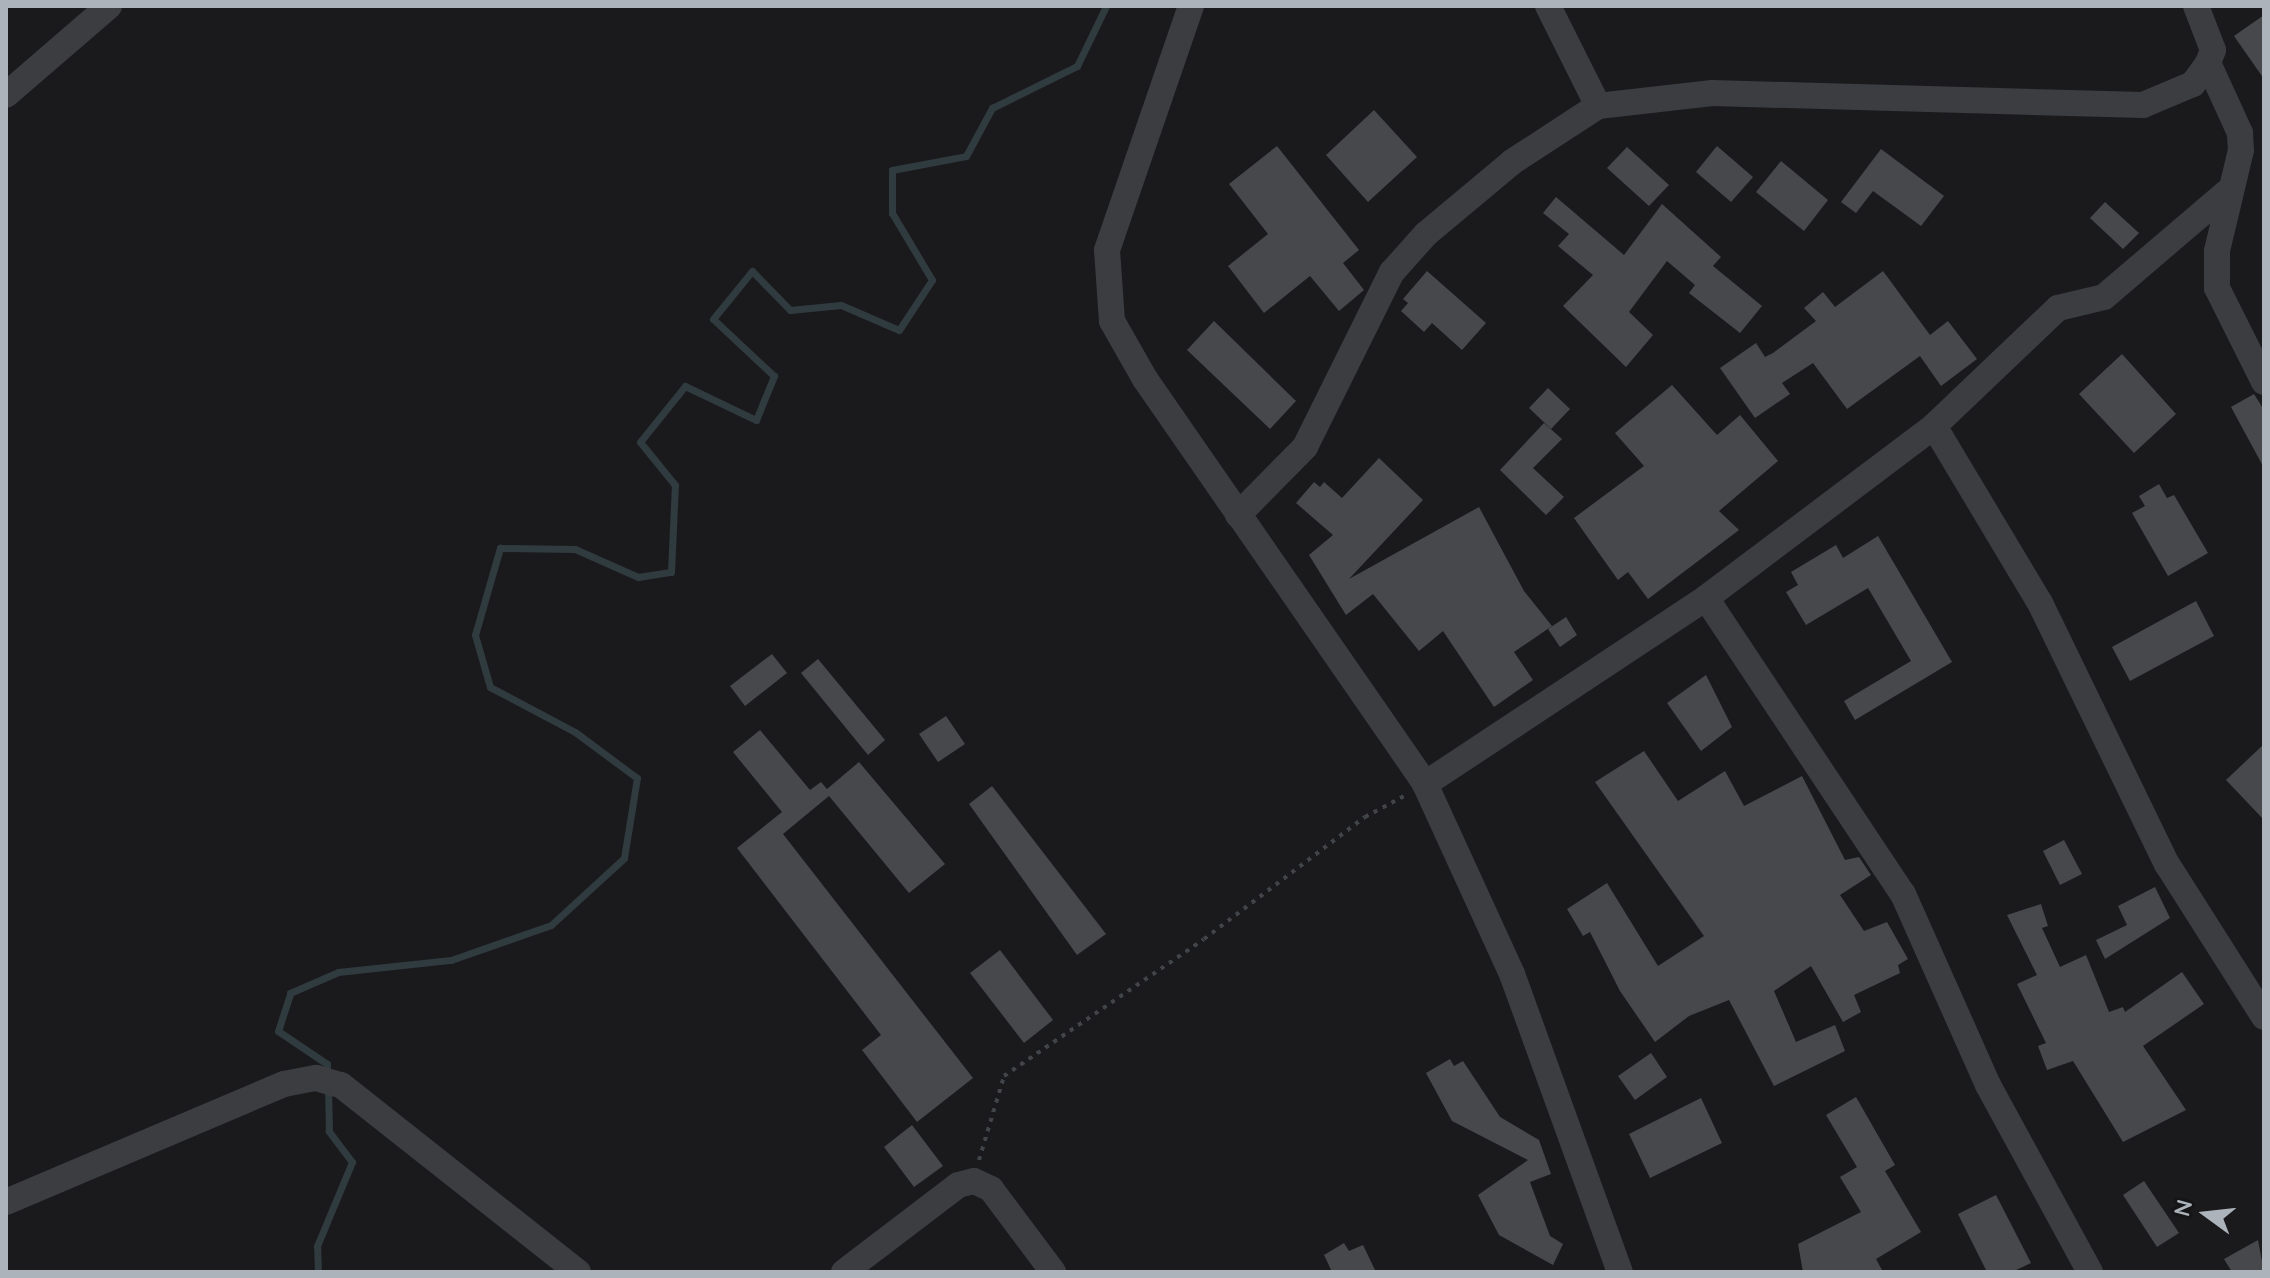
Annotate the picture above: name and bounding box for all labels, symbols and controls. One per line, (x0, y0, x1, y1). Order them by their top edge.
north arrow (2166, 1174, 2246, 1254)
text: N (2167, 1196, 2198, 1219)

